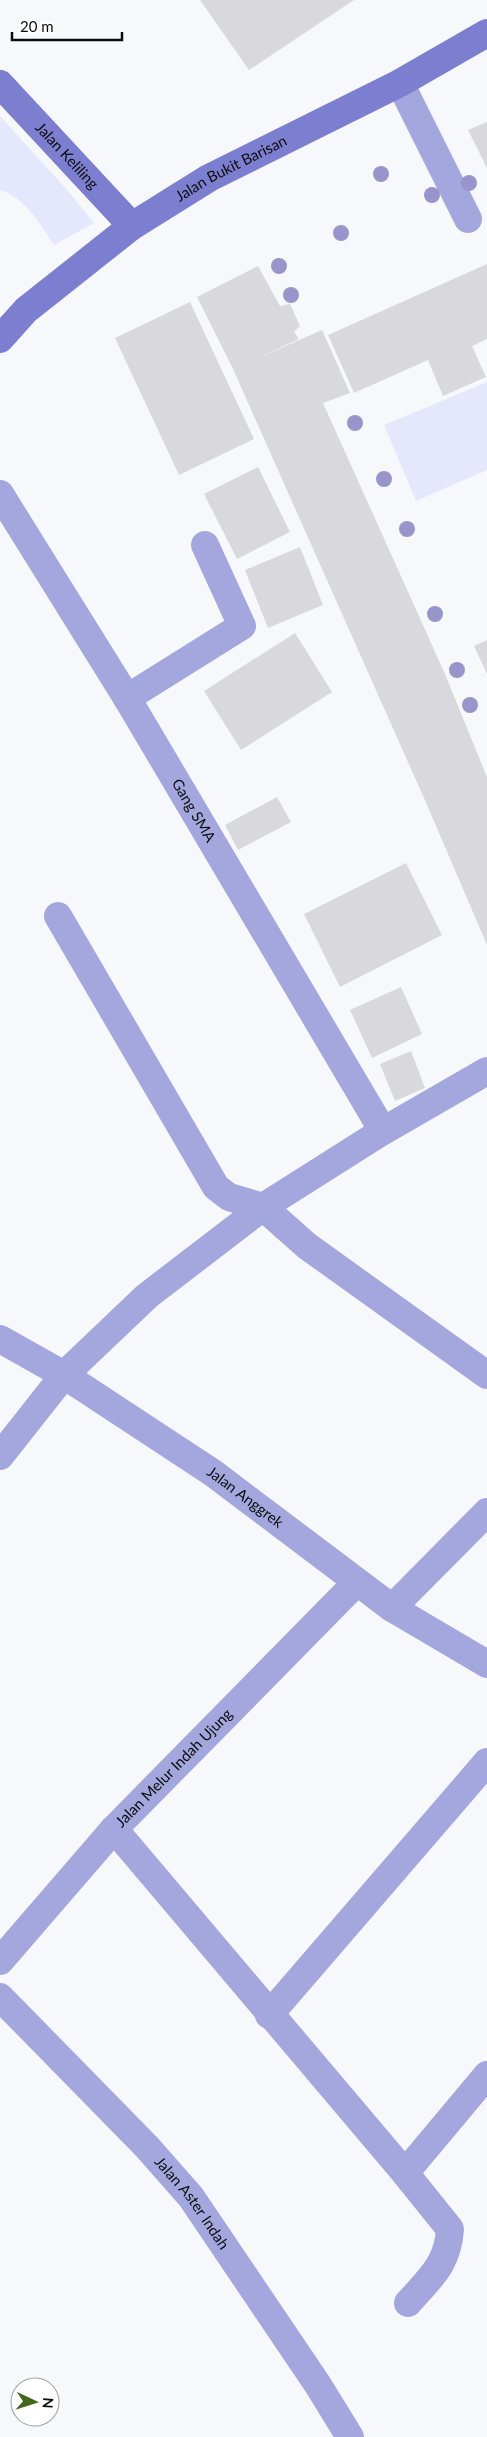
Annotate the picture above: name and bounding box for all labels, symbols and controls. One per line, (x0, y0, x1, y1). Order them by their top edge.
scale bar (12, 10, 122, 42)
text: 20 m (20, 17, 54, 35)
street label: Jalan Keliling (32, 118, 103, 192)
street label: Jalan Bukit Barisan (172, 131, 289, 205)
street label: Gang SMA (169, 775, 221, 846)
street label: Jalan Anggrek (204, 1462, 288, 1531)
street label: Jalan Melur Indah Ujung (111, 1704, 236, 1830)
street label: Jalan Aster Indah (152, 2152, 234, 2252)
north arrow (10, 2377, 60, 2427)
text: N (40, 2397, 57, 2409)

